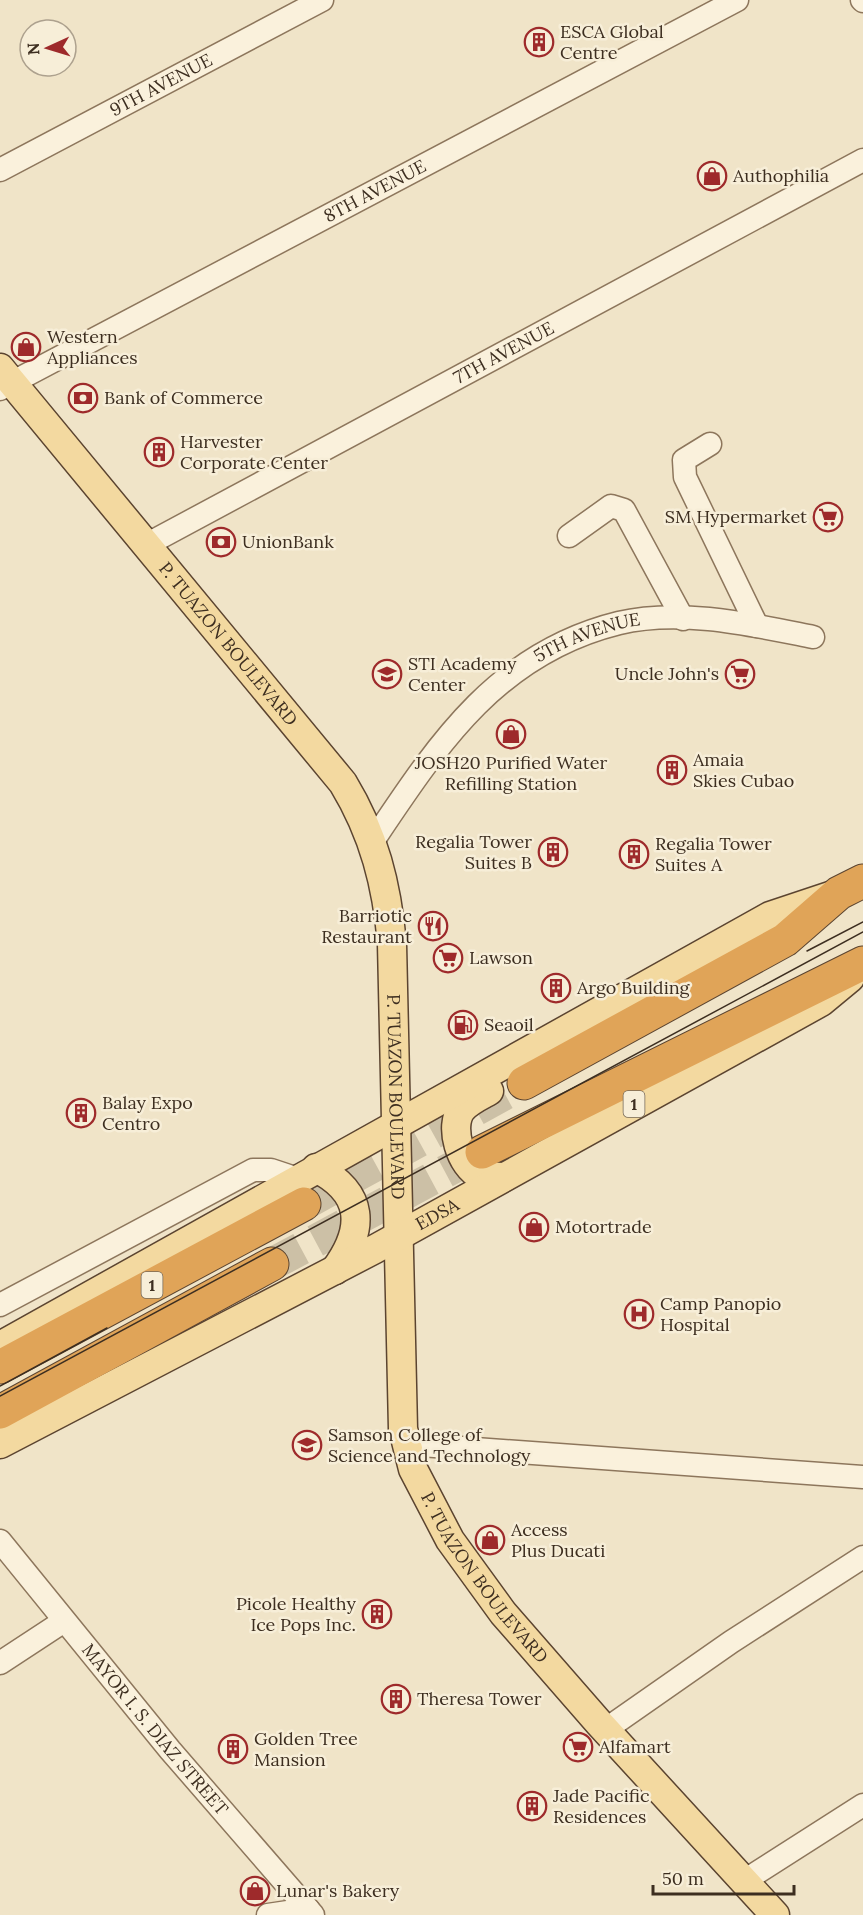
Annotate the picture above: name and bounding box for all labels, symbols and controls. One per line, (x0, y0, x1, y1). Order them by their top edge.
north arrow (18, 18, 78, 78)
place label: ESCA Global Centre (560, 20, 664, 64)
building icon: ESCA Global Centre (523, 26, 555, 58)
text: N (23, 42, 43, 56)
street label: 9TH AVENUE (105, 48, 216, 121)
street label: 8TH AVENUE (320, 154, 430, 227)
shop icon: Authophilia (696, 160, 728, 192)
place label: Authophilia (732, 164, 829, 187)
street label: 7TH AVENUE (449, 316, 558, 389)
place label: Western Appliances (46, 325, 138, 369)
shop icon: Western Appliances (10, 331, 42, 363)
bank icon: Bank of Commerce (67, 382, 99, 414)
place label: Bank of Commerce (104, 386, 263, 409)
place label: Harvester Corporate Center (180, 430, 328, 474)
building icon: Harvester Corporate Center (143, 436, 175, 468)
supermarket icon: SM Hypermarket (812, 501, 844, 533)
place label: SM Hypermarket (665, 505, 807, 528)
bank icon: UnionBank (205, 526, 237, 558)
place label: UnionBank (242, 530, 334, 553)
street label: P. TUAZON BOULEVARD (154, 557, 303, 730)
street label: 5TH AVENUE (529, 607, 642, 667)
place label: STI Academy Center (408, 652, 517, 696)
school or university icon: STI Academy Center (371, 658, 403, 690)
supermarket icon: Uncle John's (724, 658, 756, 690)
place label: Uncle John's (615, 662, 719, 685)
shop icon: JOSH20 Purified Water Refilling Station (495, 718, 527, 750)
place label: Amaia Skies Cubao (692, 748, 794, 792)
place label: JOSH20 Purified Water Refilling Station (414, 751, 607, 795)
building icon: Amaia Skies Cubao (656, 754, 688, 786)
place label: Regalia Tower Suites B (415, 830, 532, 874)
place label: Regalia Tower Suites A (655, 832, 772, 876)
building icon: Regalia Tower Suites B (537, 836, 569, 868)
building icon: Regalia Tower Suites A (618, 838, 650, 870)
place label: Barriotic Restaurant (321, 904, 412, 948)
restaurant icon: Barriotic Restaurant (417, 910, 449, 942)
supermarket icon: Lawson (432, 942, 464, 974)
place label: Lawson (469, 946, 533, 969)
building icon: Argo Building (540, 972, 572, 1004)
place label: Argo Building (576, 976, 691, 999)
street label: P. TUAZON BOULEVARD (382, 994, 410, 1200)
fuel station icon: Seaoil (447, 1009, 479, 1041)
place label: Seaoil (484, 1013, 534, 1036)
place label: Balay Expo Centro (102, 1091, 193, 1135)
road number: 1 (624, 1091, 644, 1117)
building icon: Balay Expo Centro (65, 1097, 97, 1129)
street label: EDSA (411, 1192, 464, 1235)
shop icon: Motortrade (518, 1211, 550, 1243)
place label: Motortrade (555, 1215, 652, 1238)
road number: 1 (142, 1272, 162, 1298)
place label: Camp Panopio Hospital (660, 1292, 781, 1336)
hospital icon: Camp Panopio Hospital (623, 1298, 655, 1330)
place label: Samson College of Science and Technology (328, 1423, 531, 1467)
school or university icon: Samson College of Science and Technology (291, 1429, 323, 1461)
street label: P. TUAZON BOULEVARD (416, 1488, 553, 1668)
place label: Access Plus Ducati (510, 1518, 605, 1562)
shop icon: Access Plus Ducati (474, 1524, 506, 1556)
place label: Picole Healthy Ice Pops Inc. (236, 1592, 356, 1636)
building icon: Picole Healthy Ice Pops Inc. (361, 1598, 393, 1630)
street label: MAYOR I. S. DIAZ STREET (77, 1639, 234, 1820)
building icon: Theresa Tower (380, 1683, 412, 1715)
place label: Theresa Tower (417, 1687, 542, 1710)
place label: Golden Tree Mansion (254, 1727, 358, 1771)
supermarket icon: Alfamart (562, 1731, 594, 1763)
building icon: Golden Tree Mansion (217, 1733, 249, 1765)
place label: Alfamart (598, 1735, 671, 1758)
place label: Jade Pacific Residences (552, 1784, 649, 1828)
building icon: Jade Pacific Residences (516, 1790, 548, 1822)
scale bar (653, 1858, 794, 1896)
text: 50 m (662, 1867, 704, 1890)
shop icon: Lunar's Bakery (239, 1875, 271, 1907)
place label: Lunar's Bakery (276, 1879, 400, 1902)

